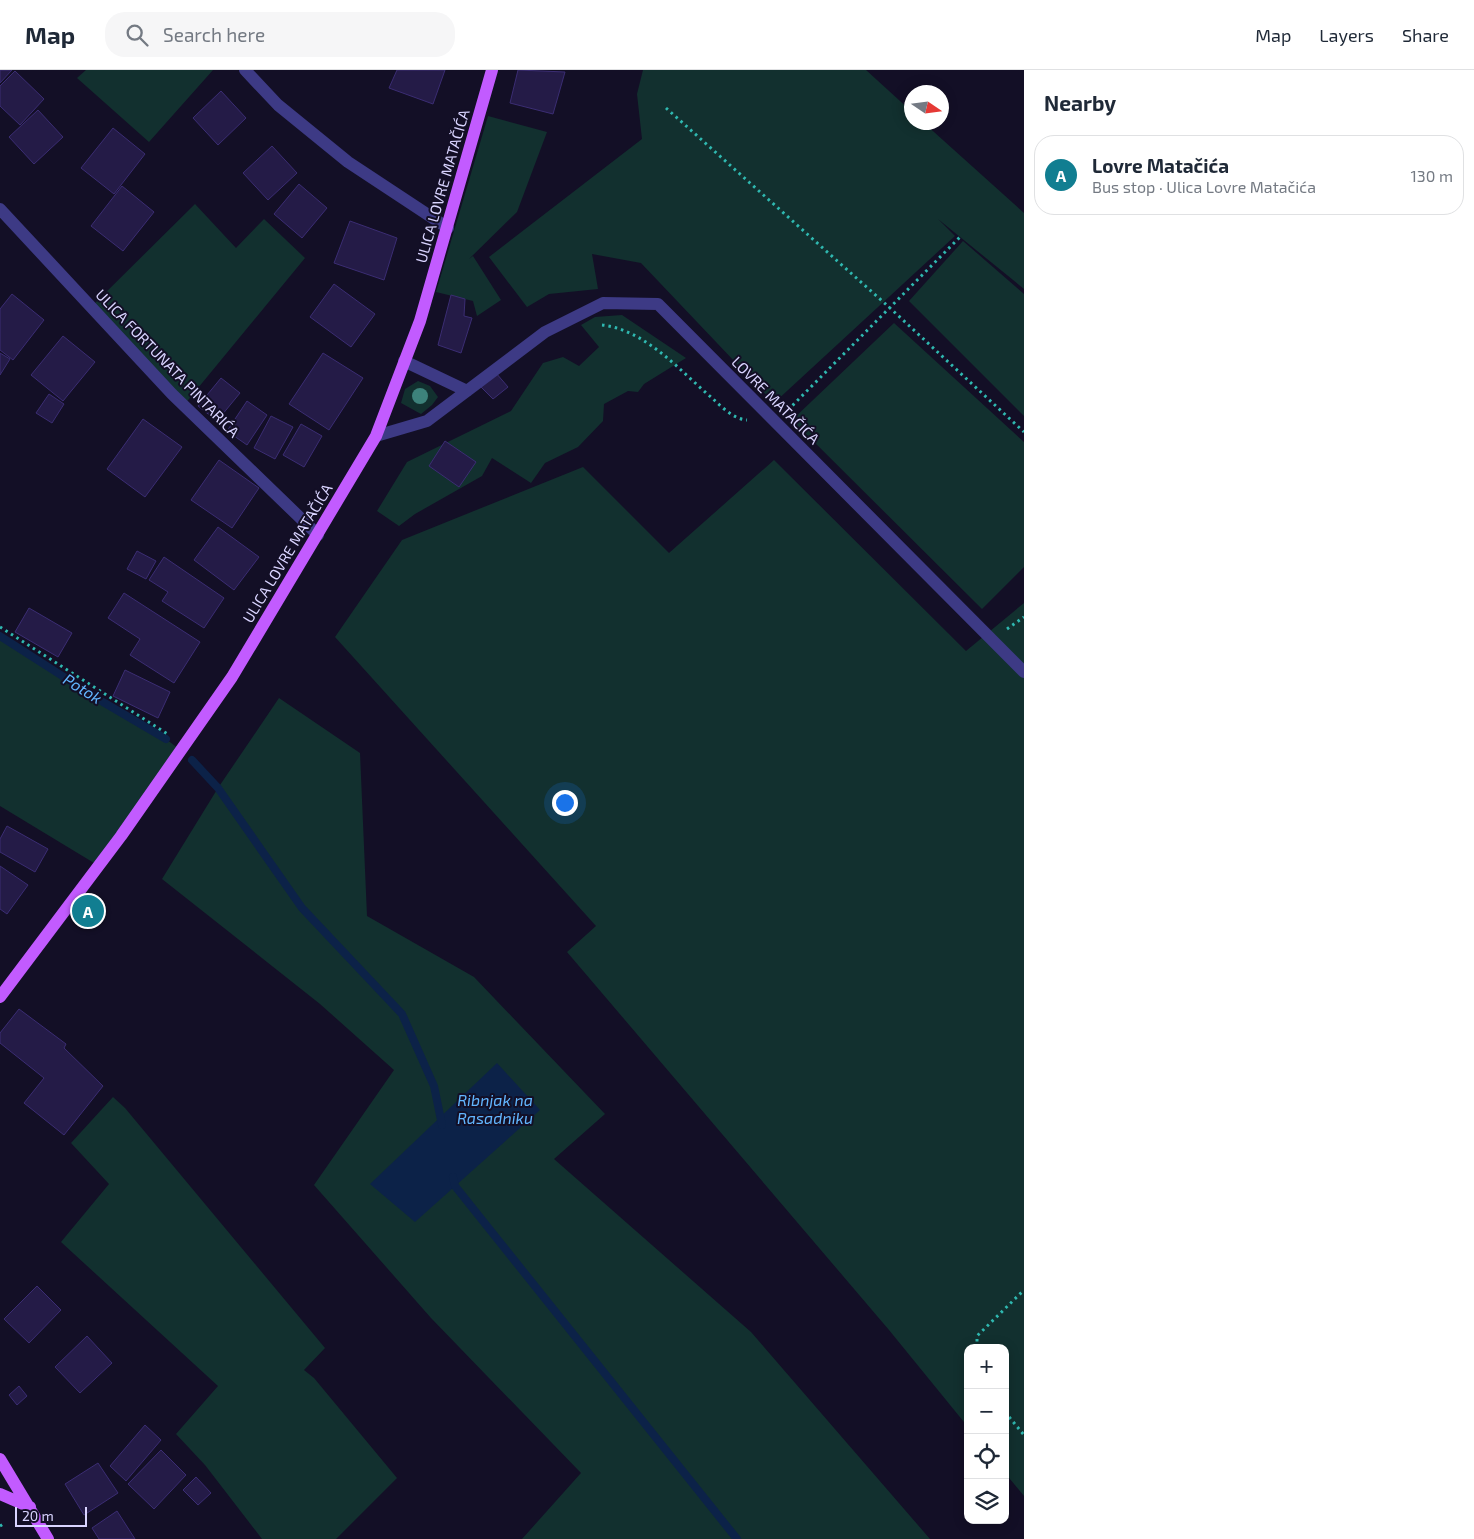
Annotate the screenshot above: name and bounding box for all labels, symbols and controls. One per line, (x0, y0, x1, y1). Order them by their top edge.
search box (105, 12, 455, 57)
text: Map (25, 20, 75, 49)
icon: search (123, 21, 151, 49)
text: Search here (163, 23, 265, 46)
text: Map (1255, 24, 1291, 46)
text: Layers (1319, 24, 1374, 46)
text: Share (1402, 24, 1449, 46)
north arrow (904, 85, 949, 130)
text: Nearby (1044, 90, 1116, 115)
street label: ULICA LOVRE MATAČIĆA (411, 106, 473, 265)
text: Lovre Matačića (1092, 154, 1229, 177)
text: A (1056, 166, 1066, 185)
text: 130 m (1411, 166, 1453, 185)
text: Bus stop · Ulica Lovre Matačića (1092, 177, 1316, 196)
street label: ULICA FORTUNATA PINTARIĆA (92, 285, 244, 441)
street label: LOVRE MATAČIĆA (728, 352, 824, 448)
street label: ULICA LOVRE MATAČIĆA (238, 480, 336, 626)
water label: Potok (60, 669, 106, 707)
your location (552, 790, 578, 816)
pin: A (72, 892, 104, 930)
water label: Ribnjak na Rasadniku (457, 1090, 533, 1127)
map controls (964, 1344, 1009, 1524)
button: + (964, 1344, 1009, 1389)
button: − (964, 1389, 1009, 1434)
button: locate (964, 1434, 1009, 1479)
button: layers (964, 1479, 1009, 1524)
scale bar (15, 1504, 88, 1527)
text: 20 m (22, 1507, 54, 1524)

